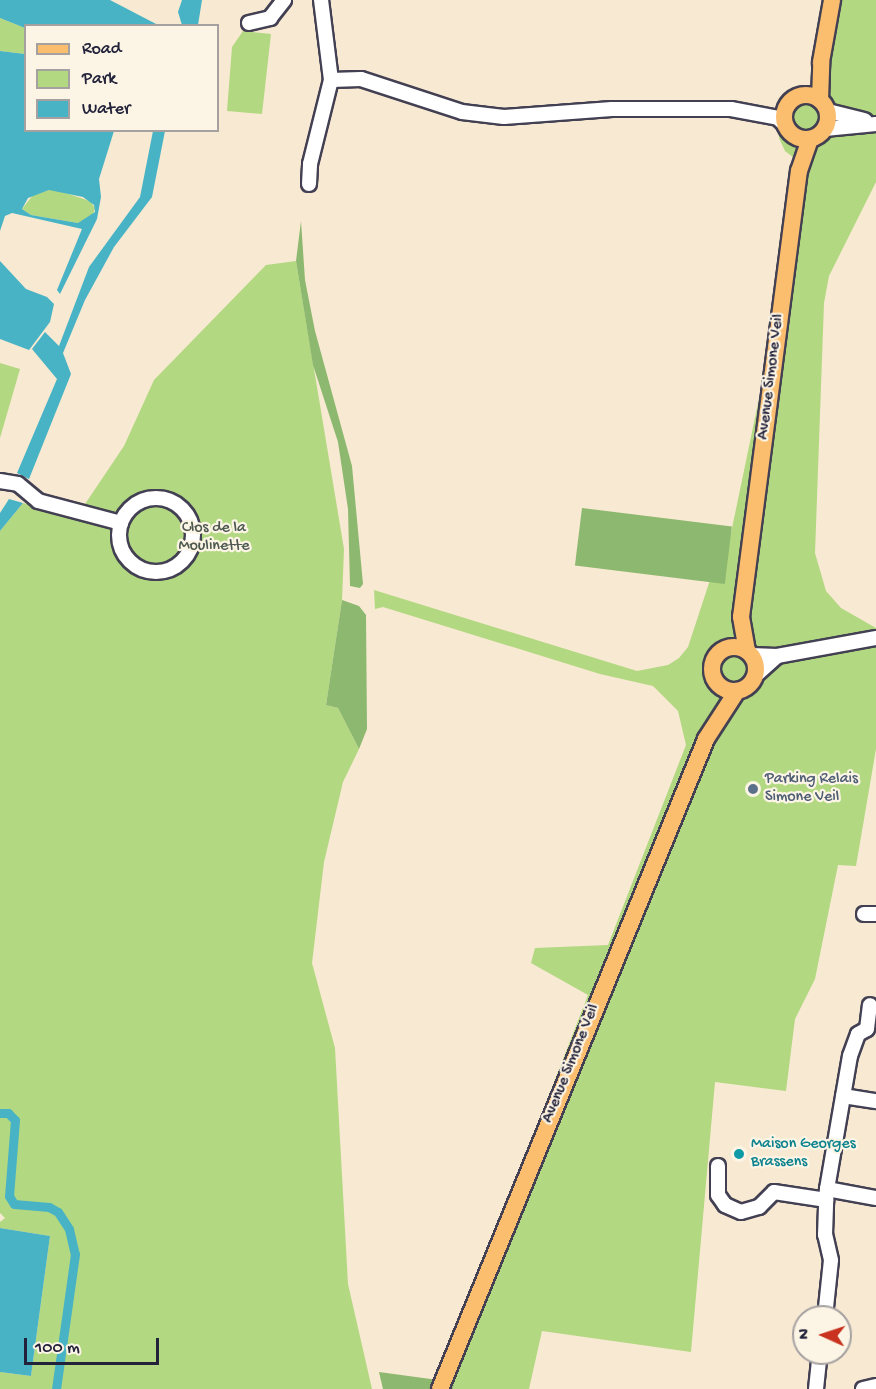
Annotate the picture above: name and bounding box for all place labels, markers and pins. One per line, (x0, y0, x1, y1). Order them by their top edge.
place label: Parking Relais Simone Veil (765, 770, 858, 808)
marker: Parking Relais Simone Veil (746, 782, 760, 796)
place label: Maison Georges Brassens (751, 1135, 856, 1173)
marker: Maison Georges Brassens (732, 1147, 746, 1161)

